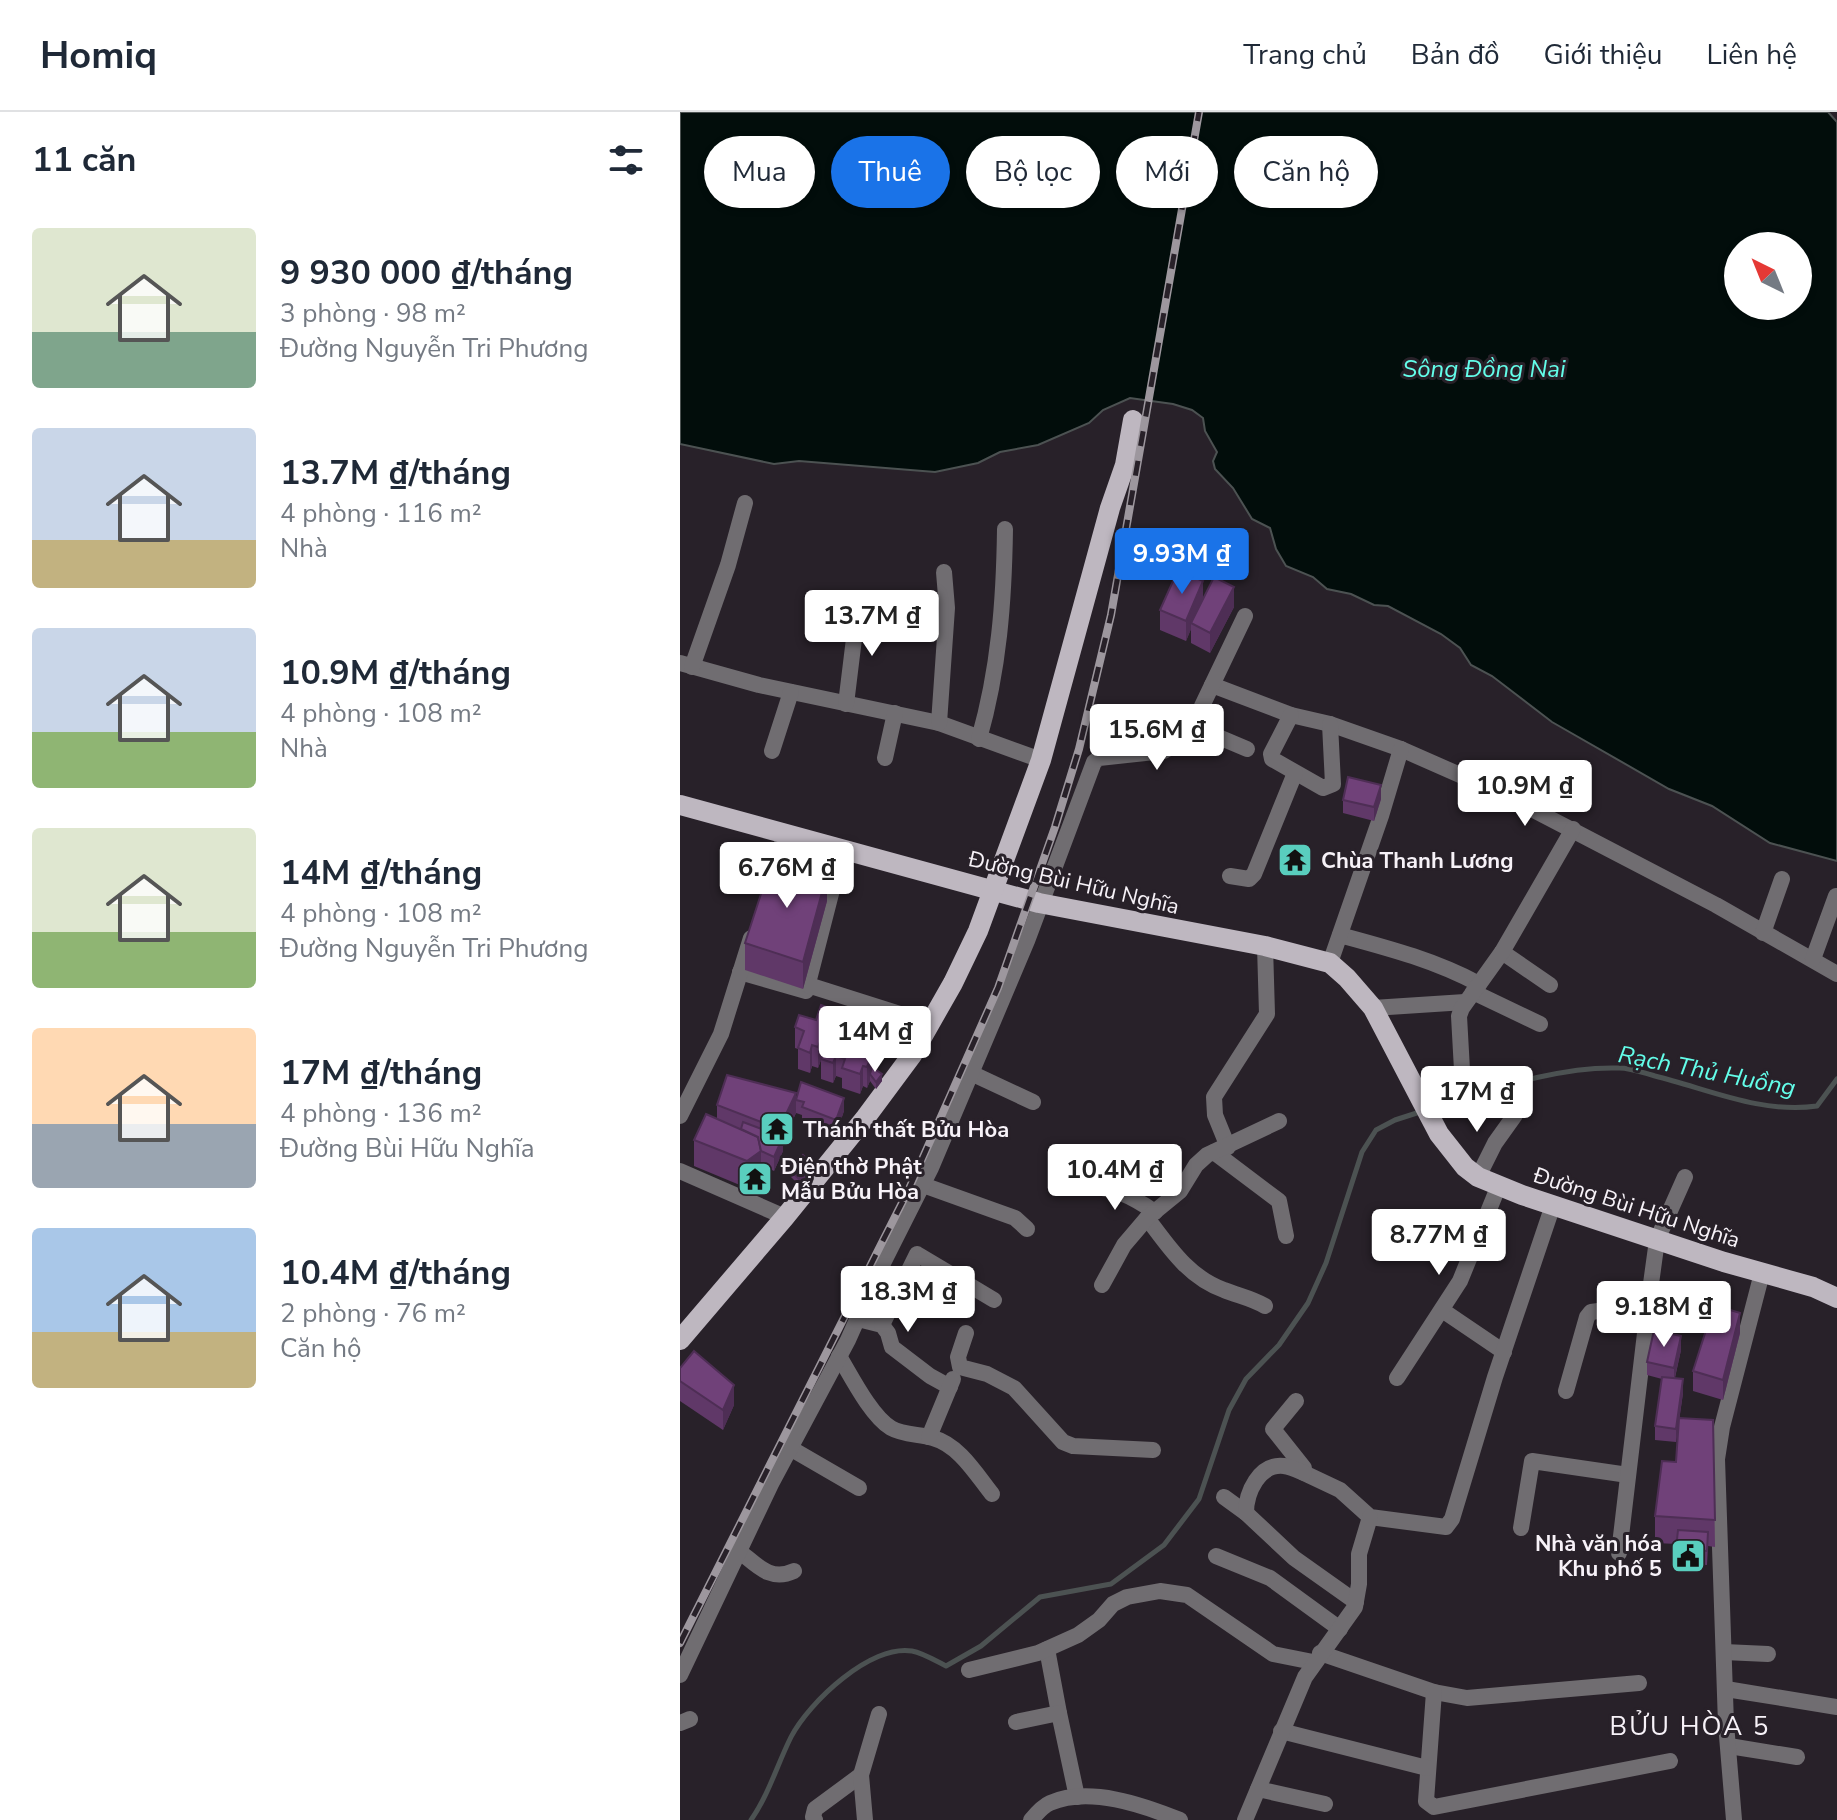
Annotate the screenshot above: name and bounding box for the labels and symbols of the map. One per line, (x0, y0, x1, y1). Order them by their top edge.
north arrow (1724, 232, 1812, 320)
water label: Sông Đồng Nai (1402, 353, 1566, 385)
pin: 9.93M ₫ (1108, 528, 1256, 596)
pin: 13.7M ₫ (798, 590, 946, 658)
pin: 15.6M ₫ (1083, 704, 1231, 772)
pin: 10.9M ₫ (1451, 760, 1599, 828)
temple icon: Chùa Thanh Lương (1276, 841, 1314, 879)
pin: 6.76M ₫ (713, 842, 861, 910)
street label: Đường Bùi Hữu Nghĩa (964, 844, 1182, 922)
place label: Chùa Thanh Lương (1321, 846, 1513, 876)
pin: 14M ₫ (819, 1006, 931, 1074)
water label: Rạch Thủ Huồng (1616, 1038, 1798, 1104)
pin: 17M ₫ (1421, 1066, 1533, 1134)
temple icon: Thánh thất Bửu Hòa (758, 1110, 796, 1148)
place label: Thánh thất Bửu Hòa (803, 1115, 1009, 1145)
pin: 10.4M ₫ (1041, 1144, 1189, 1212)
place label: Điện thờ Phật Mẫu Bửu Hòa (780, 1152, 922, 1207)
temple icon: Điện thờ Phật Mẫu Bửu Hòa (736, 1160, 774, 1198)
street label: Đường Bùi Hữu Nghĩa (1529, 1160, 1744, 1256)
pin: 8.77M ₫ (1365, 1209, 1513, 1277)
pin: 18.3M ₫ (834, 1266, 982, 1334)
pin: 9.18M ₫ (1590, 1281, 1738, 1349)
place label: Nhà văn hóa Khu phố 5 (1535, 1529, 1662, 1584)
public building icon: Nhà văn hóa Khu phố 5 (1669, 1537, 1707, 1575)
district label: BỬU HÒA 5 (1610, 1709, 1770, 1744)

